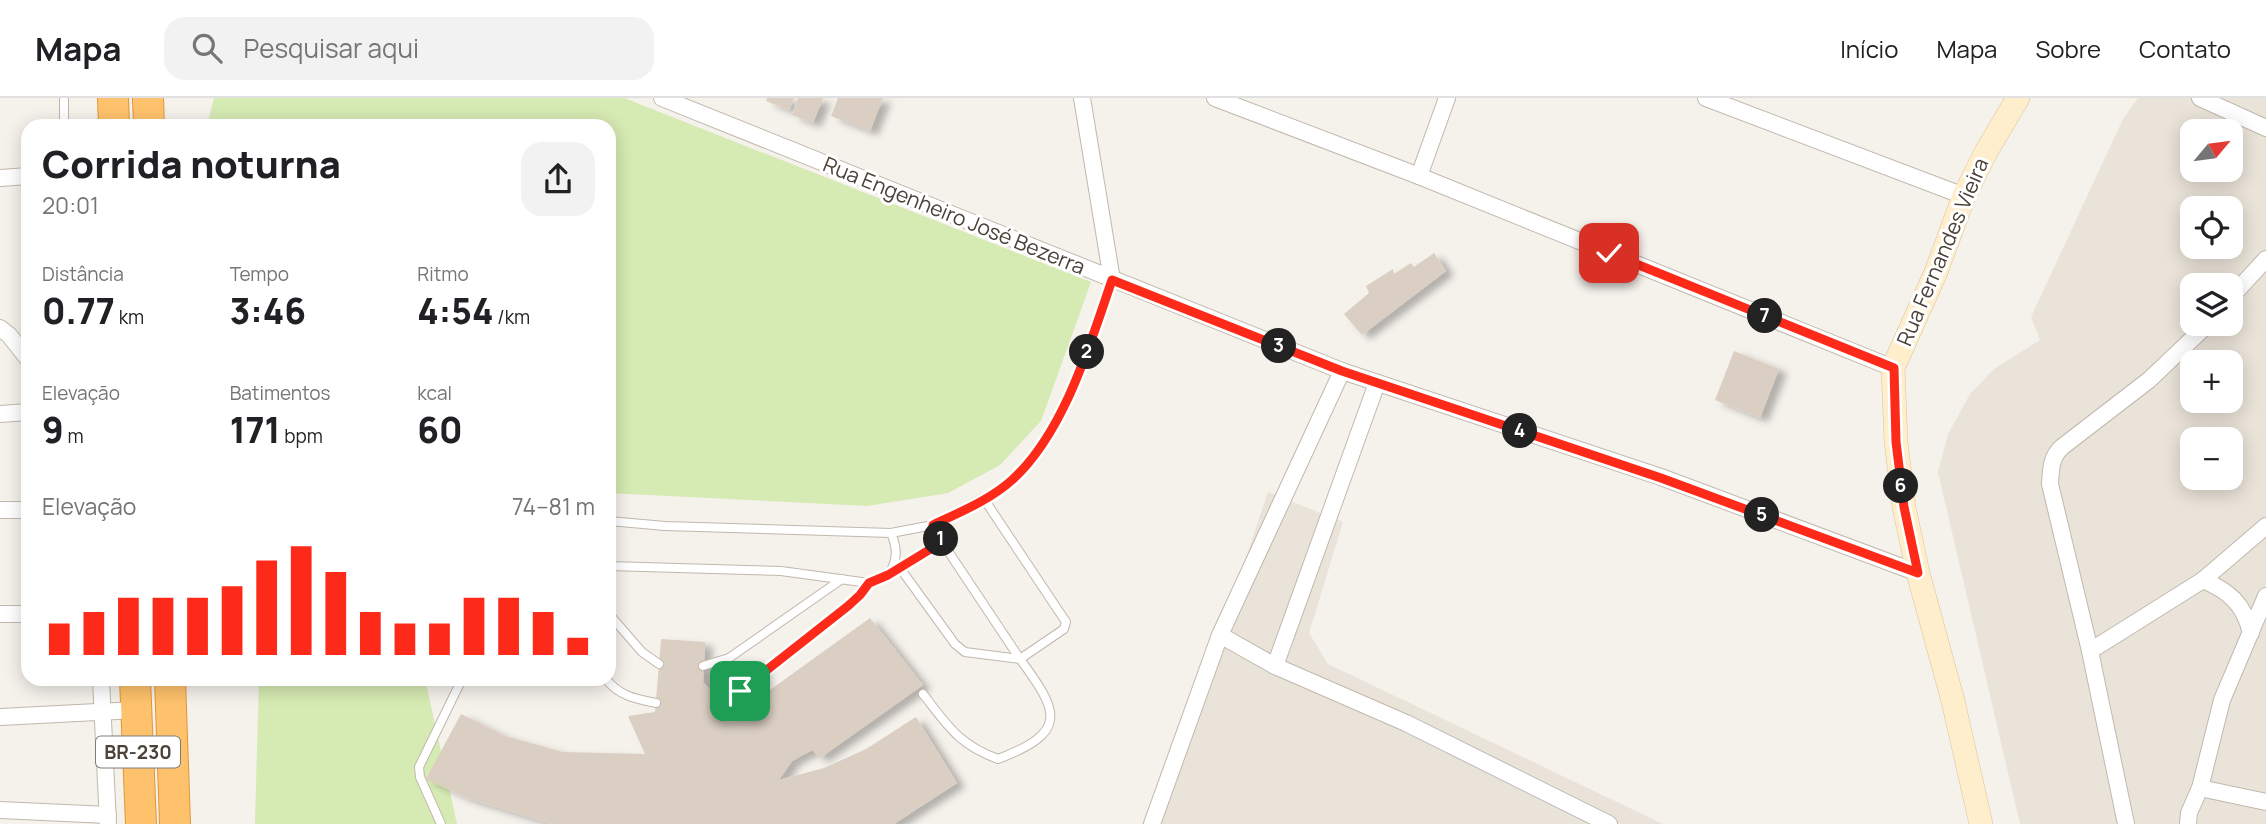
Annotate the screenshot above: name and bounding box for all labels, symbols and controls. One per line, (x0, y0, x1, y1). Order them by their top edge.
search box (164, 17, 654, 80)
text: Mapa (35, 26, 122, 71)
icon: search (188, 29, 226, 67)
text: Pesquisar aqui (244, 30, 419, 66)
text: Início (1840, 32, 1898, 65)
text: Mapa (1936, 32, 1997, 65)
text: Sobre (2035, 32, 2101, 65)
text: Contato (2139, 32, 2231, 65)
north arrow (2180, 119, 2244, 182)
map controls (2180, 119, 2243, 490)
text: Corrida noturna (42, 137, 341, 189)
button: share (521, 142, 595, 216)
street label: Rua Engenheiro José Bezerra (819, 150, 1090, 281)
street label: Rua Fernandes Vieira (1890, 153, 1994, 350)
text: 20:01 (42, 189, 99, 221)
button: locate (2180, 196, 2243, 259)
pin (1579, 223, 1639, 283)
icon: check (1590, 234, 1628, 272)
text: Distância (42, 261, 124, 287)
text: Tempo (230, 261, 289, 287)
text: Ritmo (417, 261, 469, 287)
button: layers (2180, 273, 2243, 336)
text: 0.77 (42, 287, 115, 335)
text: 3:46 (230, 287, 306, 335)
text: 4:54 (417, 287, 494, 335)
pin: 7 (1748, 298, 1782, 333)
text: 7 (1759, 302, 1770, 328)
text: km (115, 304, 144, 330)
text: /km (494, 304, 530, 330)
pin: 3 (1262, 328, 1296, 364)
text: 3 (1273, 332, 1284, 358)
pin: 2 (1070, 334, 1104, 370)
text: 2 (1081, 338, 1092, 364)
button: + (2180, 350, 2243, 413)
text: Elevação (42, 380, 120, 406)
text: Batimentos (230, 380, 330, 406)
text: kcal (417, 380, 452, 406)
text: 9 (42, 406, 64, 454)
text: 171 (230, 406, 280, 454)
text: 60 (417, 406, 463, 454)
pin: 4 (1502, 414, 1538, 448)
text: 4 (1514, 417, 1525, 443)
text: m (64, 423, 84, 449)
text: bpm (280, 423, 323, 449)
button: − (2180, 427, 2243, 490)
pin: 6 (1884, 468, 1918, 504)
text: 6 (1895, 472, 1906, 498)
text: Elevação (42, 490, 136, 522)
text: 74–81 m (512, 490, 595, 522)
pin: 5 (1744, 498, 1780, 532)
text: 5 (1756, 501, 1767, 527)
pin: 1 (923, 522, 958, 556)
text: 1 (936, 525, 945, 551)
pin (710, 661, 770, 721)
icon: arrive (721, 672, 759, 710)
road number: BR-230 (96, 736, 180, 768)

